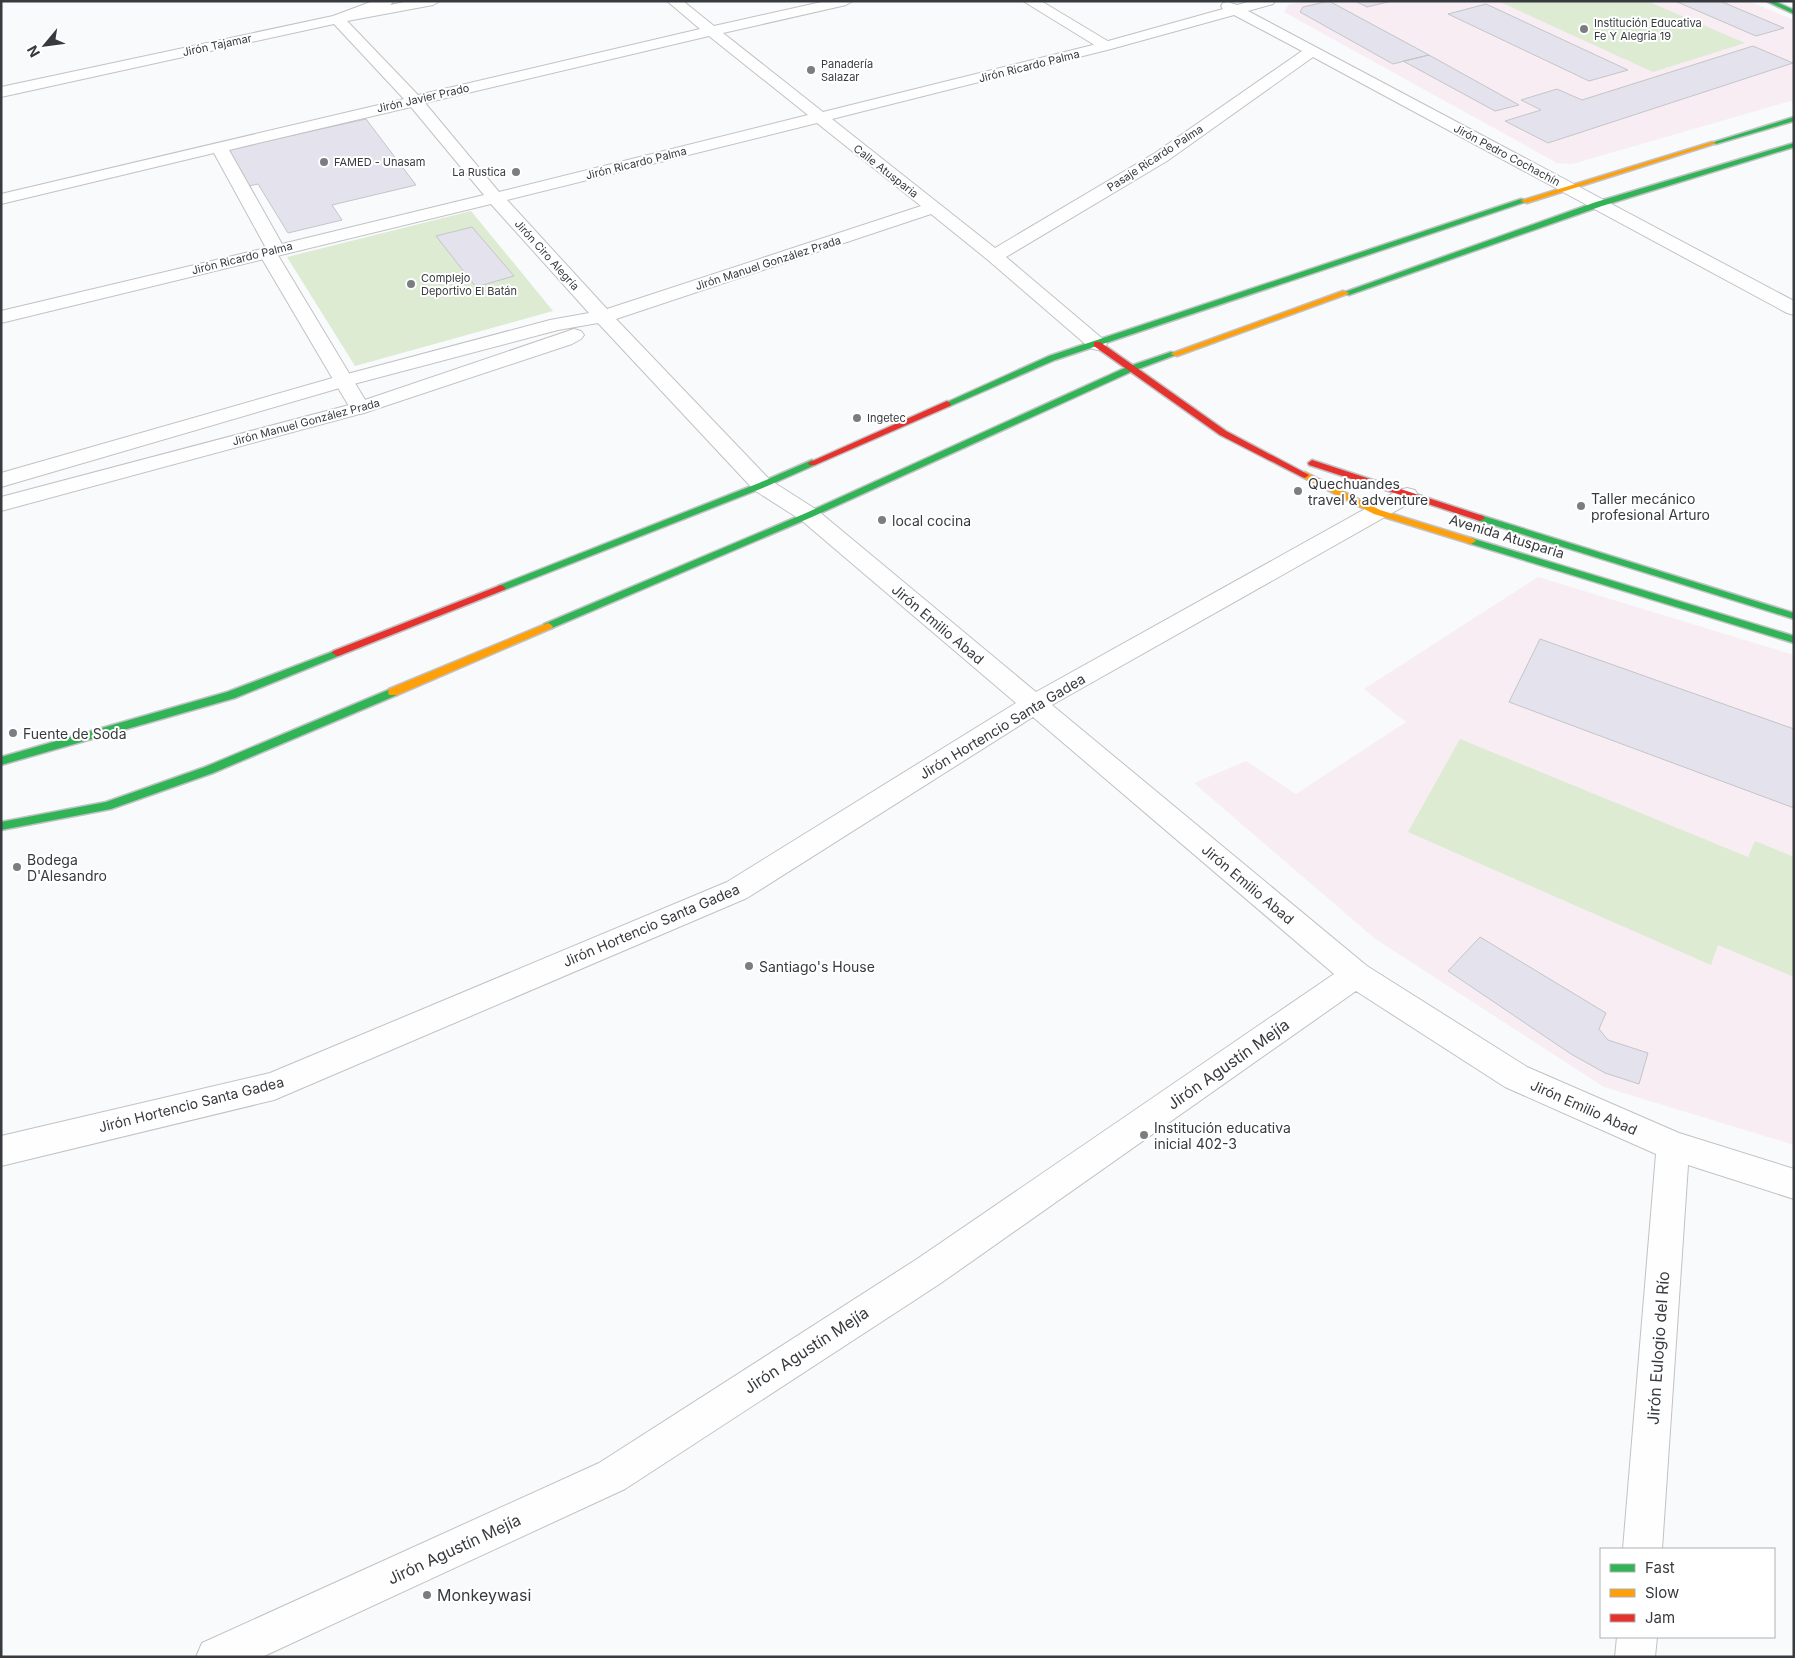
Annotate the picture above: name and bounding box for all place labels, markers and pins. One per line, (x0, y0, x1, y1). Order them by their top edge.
place label: Institución Educativa Fe Y Alegria 19 (1594, 16, 1702, 43)
marker: Institución Educativa Fe Y Alegria 19 (1578, 23, 1590, 35)
place label: Panadería Salazar (821, 57, 873, 84)
marker: Panadería Salazar (805, 64, 817, 76)
place label: FAMED - Unasam (334, 155, 425, 169)
marker: FAMED - Unasam (318, 156, 330, 168)
place label: La Rustica (452, 165, 506, 179)
marker: La Rustica (510, 166, 522, 178)
place label: Complejo Deportivo El Batán (421, 271, 517, 298)
marker: Complejo Deportivo El Batán (405, 278, 417, 290)
place label: Ingetec (867, 411, 906, 425)
marker: Ingetec (851, 412, 863, 424)
place label: Quechuandes travel & adventure (1308, 475, 1428, 508)
marker: Quechuandes travel & adventure (1292, 485, 1304, 497)
place label: Taller mecánico profesional Arturo (1591, 490, 1710, 523)
marker: Taller mecánico profesional Arturo (1575, 500, 1587, 512)
place label: local cocina (892, 512, 971, 529)
marker: local cocina (876, 514, 888, 526)
place label: Fuente de Soda (23, 725, 127, 742)
marker: Fuente de Soda (7, 727, 19, 739)
place label: Bodega D'Alesandro (27, 851, 107, 884)
marker: Bodega D'Alesandro (11, 861, 23, 873)
place label: Santiago's House (759, 958, 875, 975)
marker: Santiago's House (743, 960, 755, 972)
place label: Institución educativa inicial 402-3 (1154, 1119, 1291, 1152)
marker: Institución educativa inicial 402-3 (1138, 1129, 1150, 1141)
place label: Monkeywasi (437, 1585, 531, 1605)
marker: Monkeywasi (421, 1589, 433, 1601)

